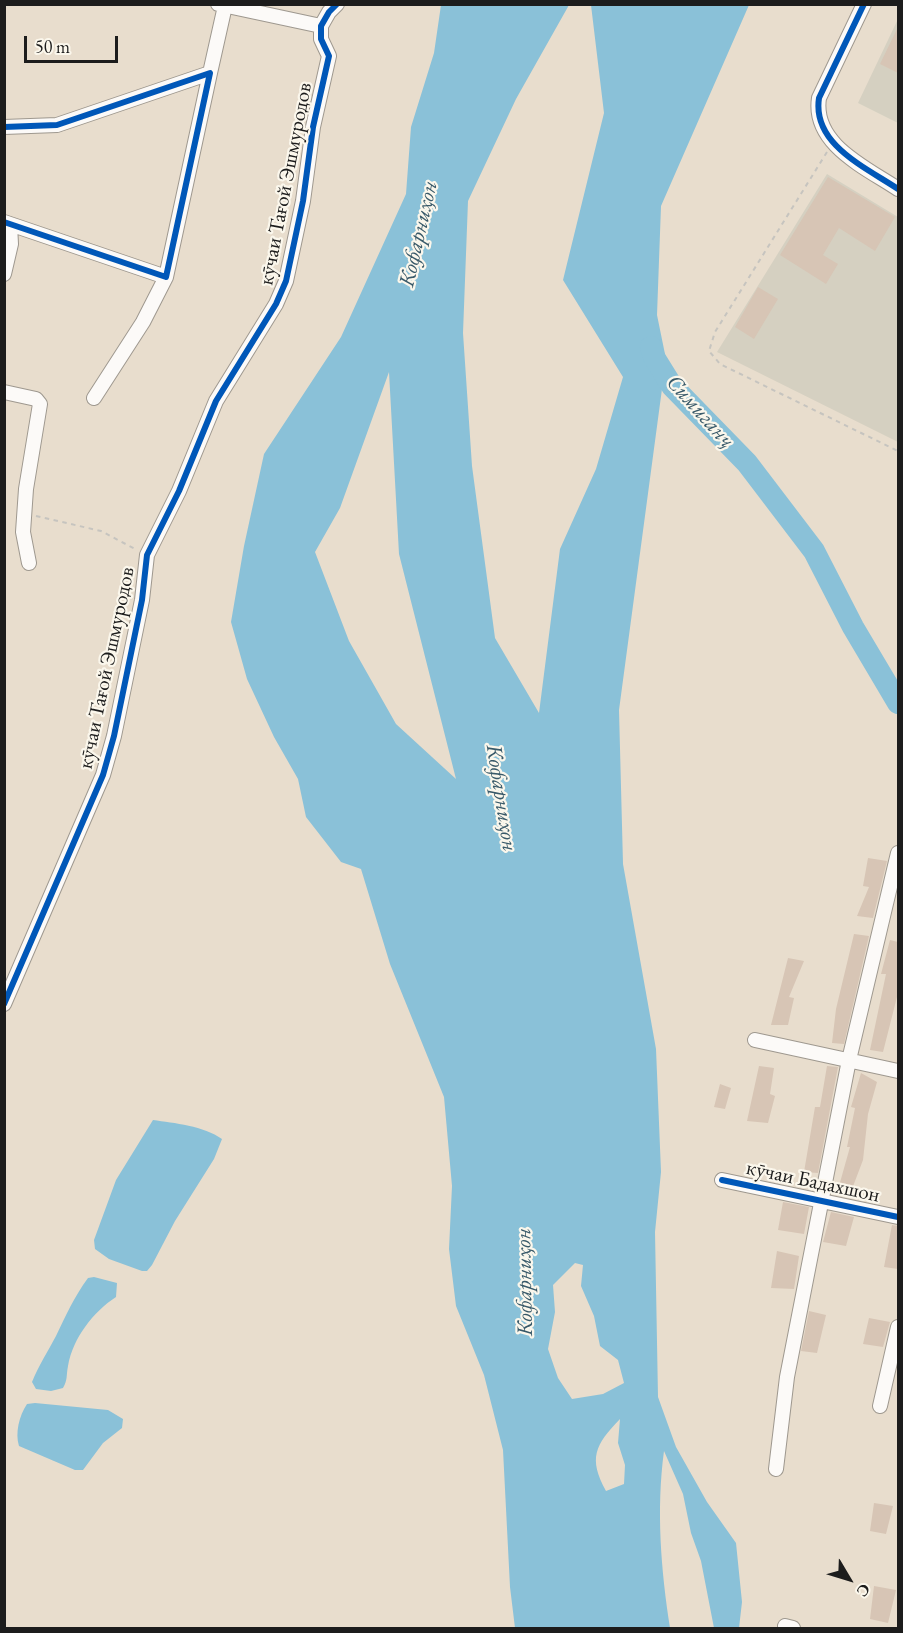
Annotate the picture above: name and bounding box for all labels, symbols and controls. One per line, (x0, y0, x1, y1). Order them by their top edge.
scale bar (27, 24, 122, 62)
text: 50 m (35, 35, 70, 58)
street label: кӯчаи Тағой Эшмуродов (254, 81, 318, 287)
water label: Кофарниҳон (394, 178, 444, 290)
water label: Симиганҷ (660, 370, 740, 454)
street label: кӯчаи Тағой Эшмуродов (73, 565, 141, 771)
water label: Кофарниҳон (479, 742, 523, 854)
street label: кӯчаи Бадахшон (744, 1156, 882, 1208)
water label: Кофарниҳон (511, 1228, 539, 1336)
north arrow (819, 1549, 879, 1609)
text: С (852, 1579, 875, 1601)

